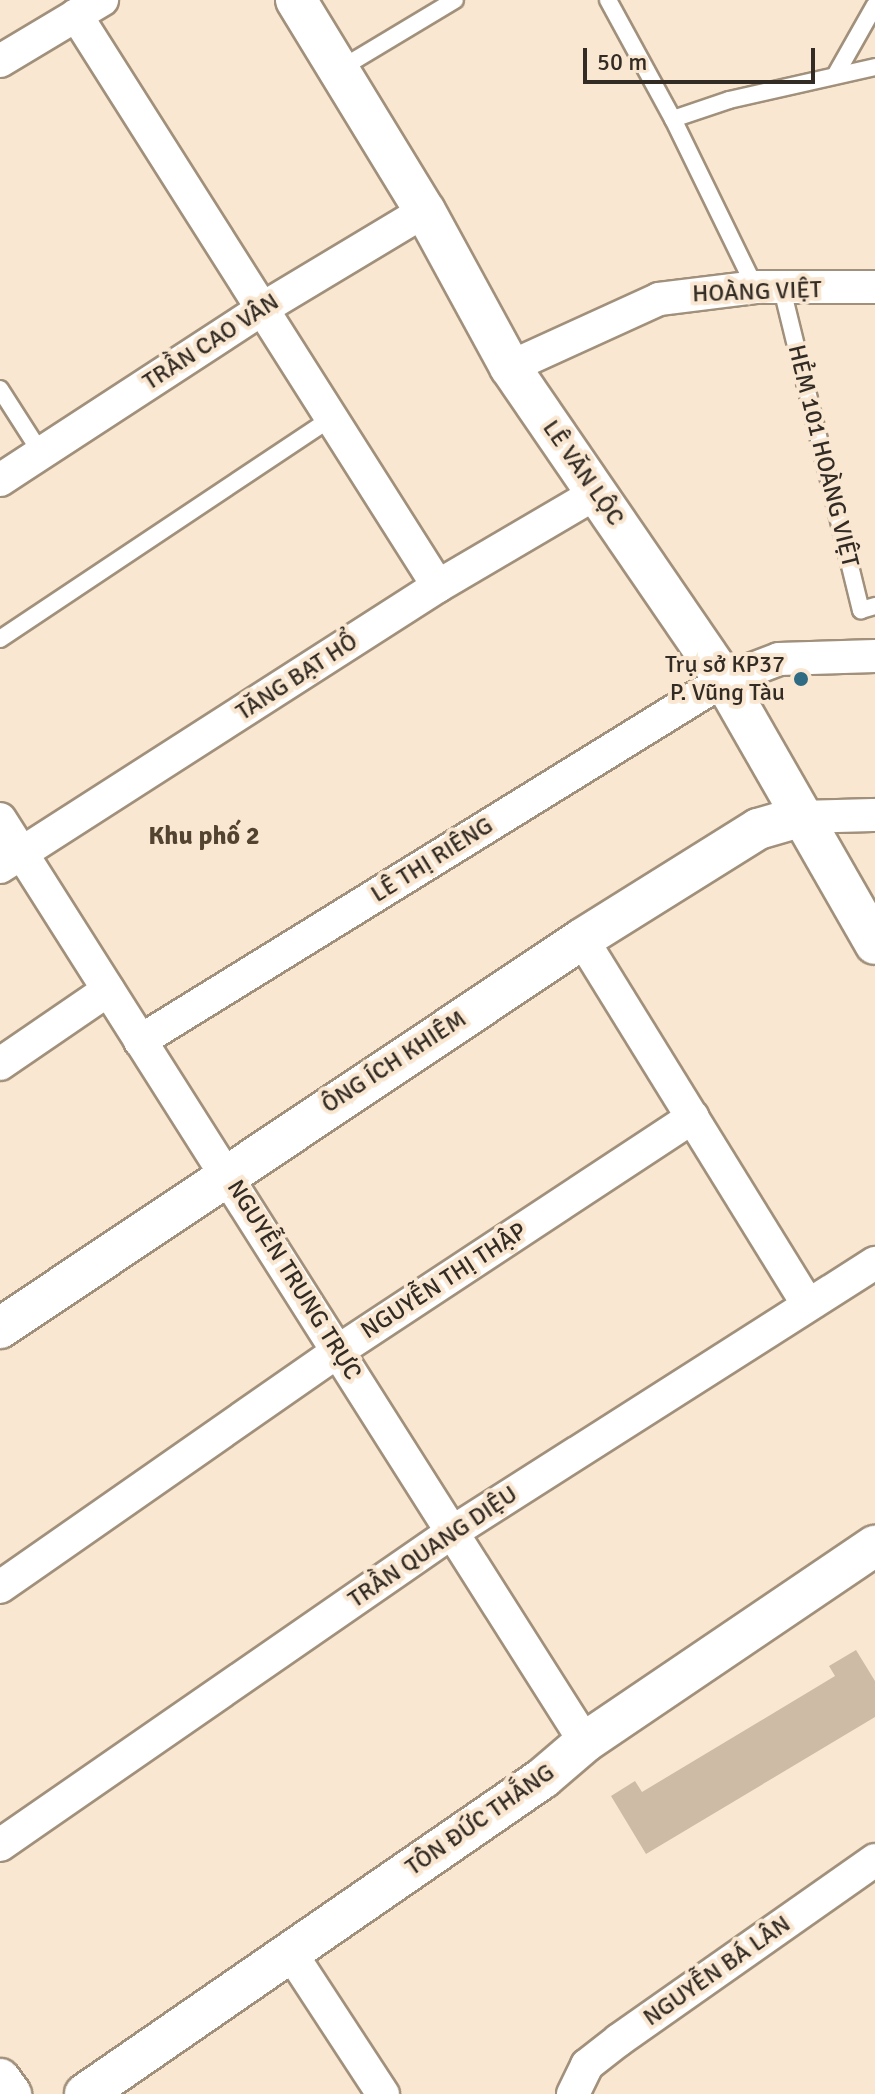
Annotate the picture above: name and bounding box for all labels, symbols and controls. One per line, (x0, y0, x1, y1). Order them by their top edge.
scale bar (587, 32, 819, 82)
text: 50 m (597, 47, 647, 77)
street label: HOÀNG VIỆT (692, 275, 822, 309)
street label: TRẦN CAO VÂN (138, 287, 284, 397)
street label: HẺM 101 HOÀNG VIỆT (781, 342, 865, 570)
street label: LÊ VĂN LỘC (536, 415, 630, 531)
street label: TĂNG BẠT HỔ (231, 627, 363, 727)
place label: Trụ sở KP37 P. Vũng Tàu (665, 651, 785, 707)
marker: Trụ sở KP37 P. Vũng Tàu (792, 670, 810, 688)
street label: LÊ THỊ RIÊNG (366, 811, 498, 909)
district label: Khu phố 2 (148, 821, 260, 853)
street label: ÔNG ÍCH KHIÊM (316, 1005, 472, 1119)
street label: NGUYỄN TRUNG TRỰC (221, 1175, 367, 1385)
street label: NGUYỄN THỊ THẬP (356, 1217, 532, 1345)
street label: TRẦN QUANG DIỆU (343, 1480, 523, 1614)
street label: TÔN ĐỨC THẮNG (400, 1758, 560, 1882)
street label: NGUYỄN BÁ LÂN (638, 1910, 796, 2032)

